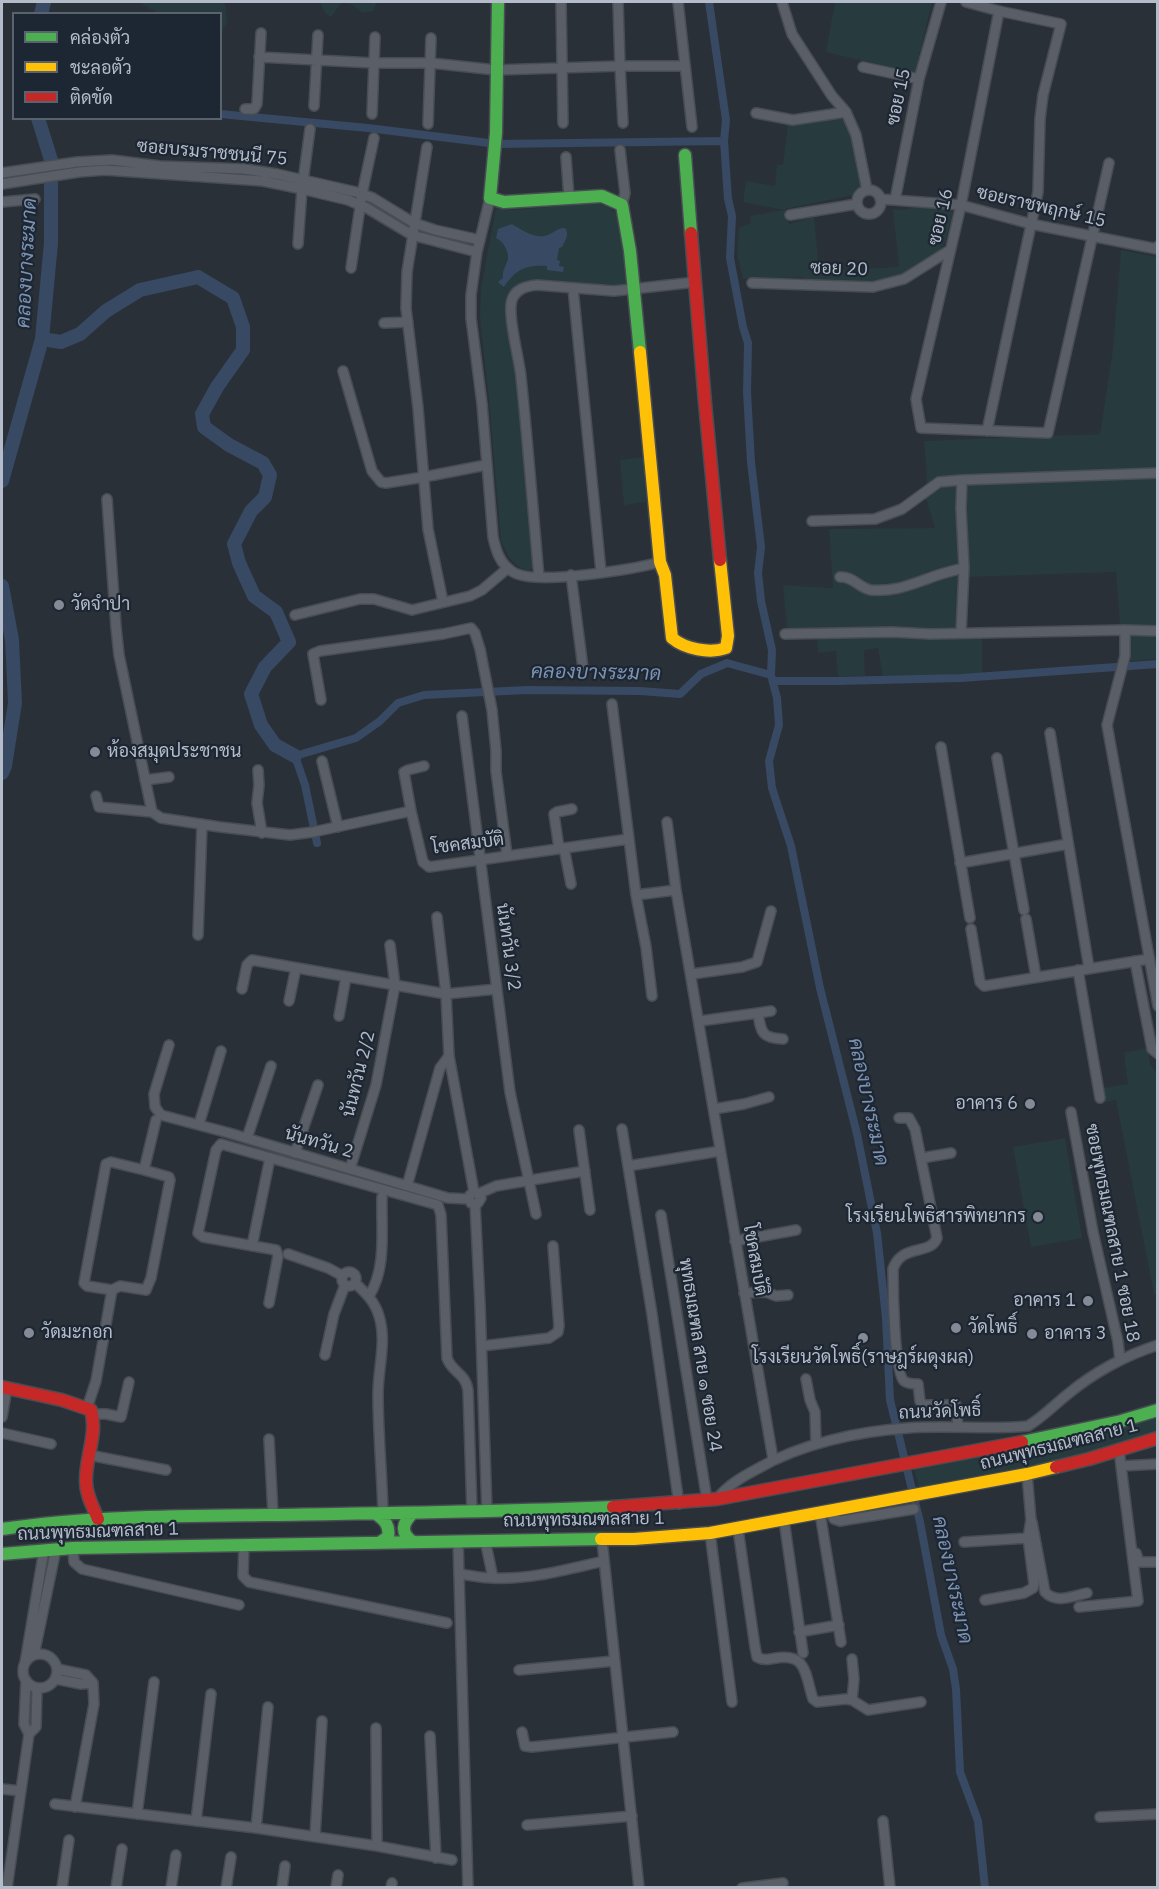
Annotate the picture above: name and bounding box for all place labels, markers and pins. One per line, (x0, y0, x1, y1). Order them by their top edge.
place label: วัดจำปา (71, 594, 130, 616)
marker: วัดจำปา (52, 598, 66, 612)
place label: ห้องสมุดประชาชน (107, 741, 241, 763)
marker: ห้องสมุดประชาชน (88, 745, 102, 759)
place label: อาคาร 6 (955, 1093, 1018, 1115)
marker: อาคาร 6 (1023, 1097, 1037, 1111)
place label: โรงเรียนโพธิสารพิทยากร (846, 1206, 1026, 1228)
marker: โรงเรียนโพธิสารพิทยากร (1031, 1210, 1045, 1224)
place label: อาคาร 1 (1013, 1290, 1076, 1312)
marker: อาคาร 1 (1081, 1294, 1095, 1308)
place label: วัดโพธิ์ (968, 1317, 1017, 1339)
marker: วัดโพธิ์ (949, 1321, 963, 1335)
place label: วัดมะกอก (41, 1322, 113, 1344)
place label: อาคาร 3 (1044, 1323, 1107, 1345)
marker: วัดมะกอก (22, 1326, 36, 1340)
marker: อาคาร 3 (1025, 1327, 1039, 1341)
marker: โรงเรียนวัดโพธิ์(ราษฎร์ผดุงผล) (856, 1331, 870, 1345)
place label: โรงเรียนวัดโพธิ์(ราษฎร์ผดุงผล) (752, 1347, 974, 1369)

